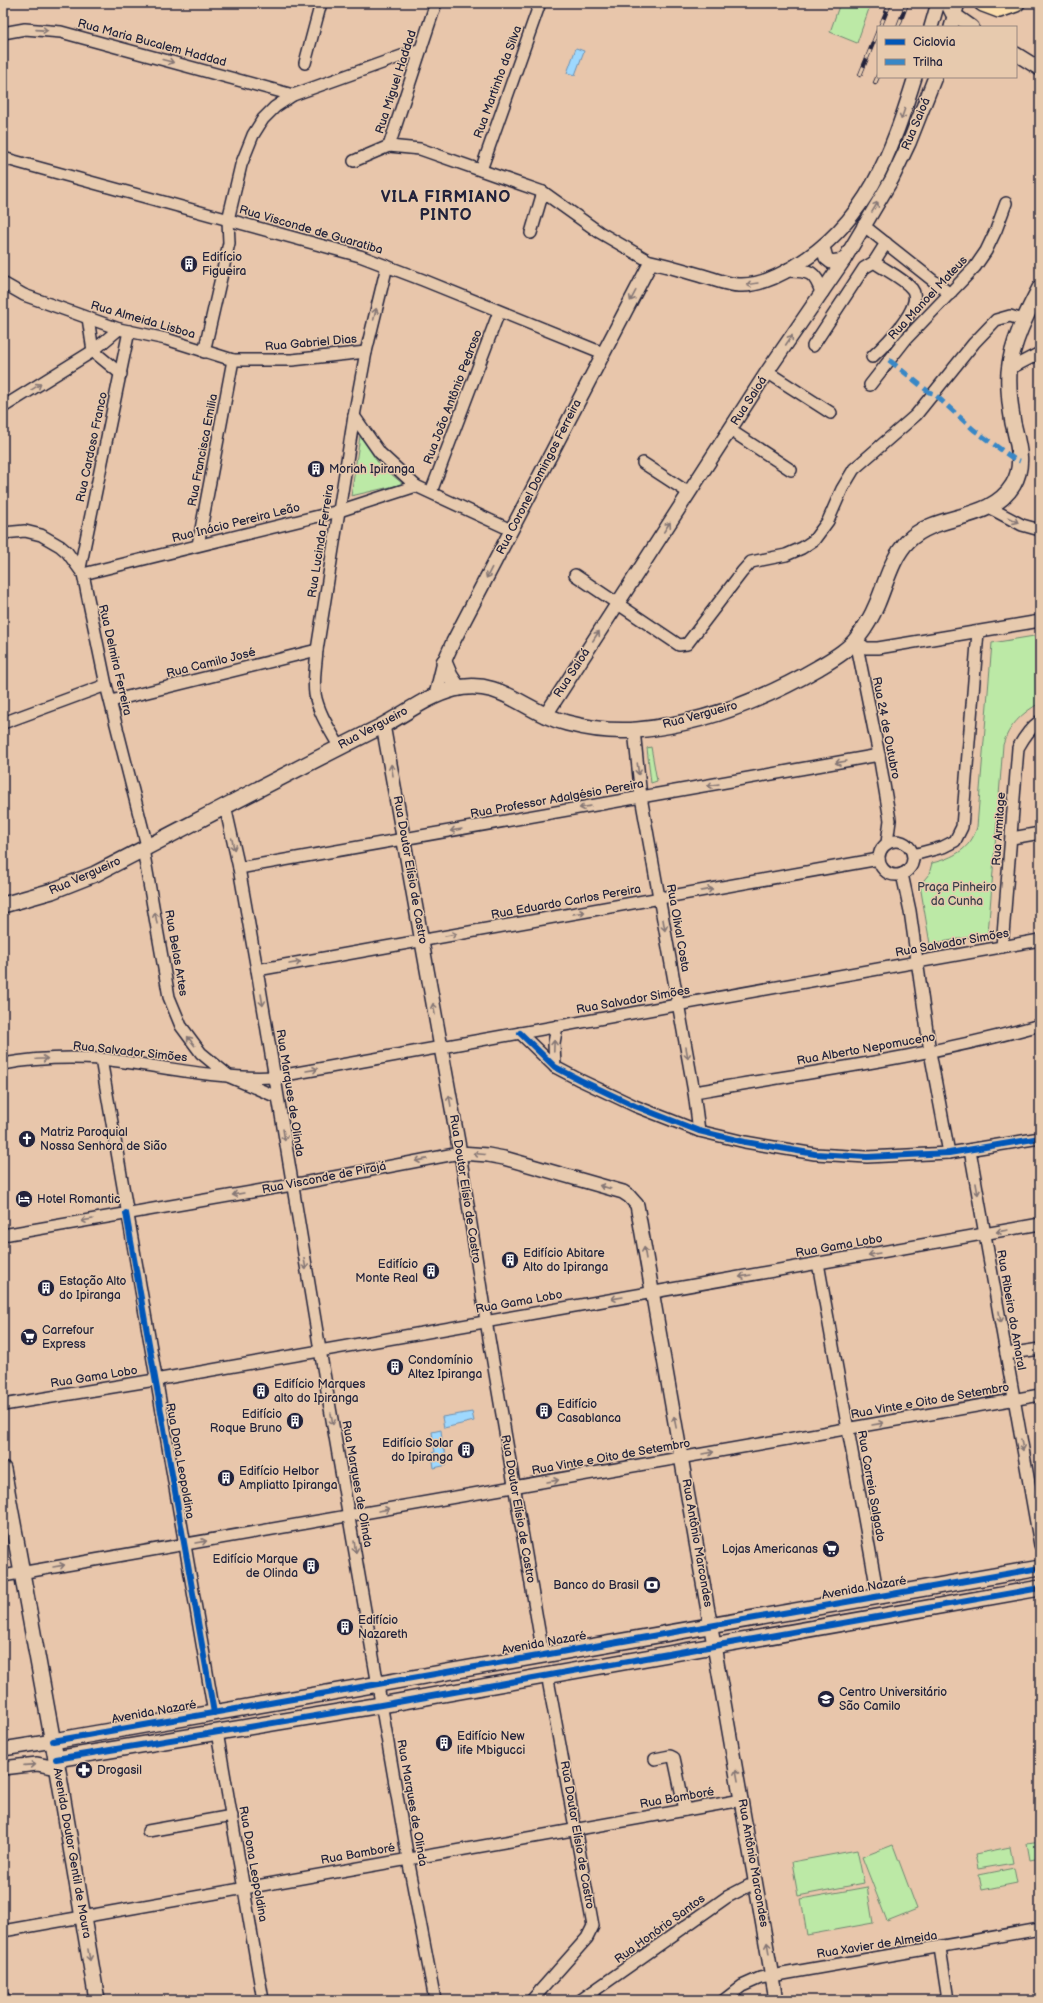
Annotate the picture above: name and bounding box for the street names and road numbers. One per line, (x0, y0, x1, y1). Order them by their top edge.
street label: Rua Maria Bucalem Haddad (76, 16, 228, 70)
street label: Rua Martinho da Silva (471, 23, 525, 140)
street label: Rua Miguel Haddad (372, 28, 420, 136)
street label: Rua Saioá (898, 95, 934, 152)
street label: Rua Visconde de Guaratiba (237, 202, 385, 258)
street label: Rua Manoel Mateus (885, 253, 971, 343)
street label: Rua Almeida Lisboa (89, 298, 197, 342)
street label: Rua João Antônio Pedroso (420, 327, 486, 466)
street label: Rua Gabriel Dias (264, 332, 358, 354)
street label: Rua Saioá (728, 373, 771, 428)
street label: Rua Cardoso Franco (73, 390, 111, 504)
street label: Rua Francisca Emilia (185, 392, 221, 508)
street label: Rua Coronel Domingos Ferreira (493, 397, 585, 557)
street label: Rua Lucinda Ferreira (305, 483, 337, 599)
street label: Rua Inácio Pereira Leão (170, 500, 302, 546)
street label: Rua Delmira Ferreira (95, 603, 135, 717)
street label: Rua Camilo José (165, 645, 257, 681)
street label: Rua Saioá (551, 645, 594, 700)
street label: Rua 24 de Outubro (869, 676, 903, 781)
street label: Rua Vergueiro (661, 698, 739, 732)
street label: Rua Vergueiro (335, 703, 411, 753)
street label: Rua Professor Adalgésio Pereira (469, 776, 645, 822)
street label: Rua Armitage (989, 792, 1009, 866)
street label: Rua Doutor Elísio de Castro (390, 795, 430, 945)
street label: Rua Vergueiro (47, 853, 123, 899)
street label: Rua Eduardo Carlos Pereira (490, 881, 642, 923)
street label: Rua Olival Costa (663, 883, 693, 973)
street label: Rua Belas Artes (161, 909, 191, 997)
street label: Rua Salvador Simões (894, 926, 1010, 960)
street label: Rua Salvador Simões (575, 983, 691, 1017)
street label: Rua Marques de Olinda (273, 1028, 308, 1158)
street label: Rua Alberto Nepomuceno (795, 1029, 937, 1069)
street label: Rua Salvador Simões (72, 1039, 188, 1065)
street label: Rua Doutor Elísio de Castro (446, 1114, 484, 1265)
street label: Rua Visconde de Pirajá (261, 1159, 388, 1197)
street label: Rua Gama Lobo (794, 1231, 884, 1261)
street label: Rua Ribeiro do Amaral (993, 1249, 1029, 1371)
street label: Rua Gama Lobo (474, 1287, 564, 1317)
street label: Rua Gama Lobo (49, 1363, 139, 1391)
street label: Rua Vinte e Oito de Setembro (850, 1380, 1011, 1422)
street label: Rua Dona Leopoldina (162, 1402, 198, 1520)
street label: Rua Marques de Olinda (338, 1419, 376, 1549)
street label: Rua Correia Salgado (854, 1429, 888, 1543)
street label: Rua Doutor Elísio de Castro (498, 1434, 538, 1584)
street label: Rua Vinte e Oito de Setembro (531, 1436, 692, 1478)
street label: Rua Antônio Marcondes (678, 1478, 716, 1608)
street label: Avenida Nazaré (820, 1573, 908, 1603)
street label: Avenida Nazaré (500, 1628, 588, 1658)
street label: Avenida Nazaré (110, 1697, 198, 1727)
street label: Rua Marques de Olinda (393, 1738, 431, 1868)
street label: Rua Doutor Elísio de Castro (557, 1760, 597, 1910)
street label: Avenida Doutor Gentil de Moura (50, 1766, 94, 1940)
street label: Rua Bamboré (639, 1784, 715, 1812)
street label: Rua Antônio Marcondes (734, 1798, 772, 1928)
street label: Rua Dona Leopoldina (235, 1805, 271, 1923)
street label: Rua Bamboré (320, 1840, 396, 1868)
street label: Rua Honório Santos (612, 1891, 708, 1967)
street label: Rua Xavier de Almeida (816, 1928, 939, 1962)

